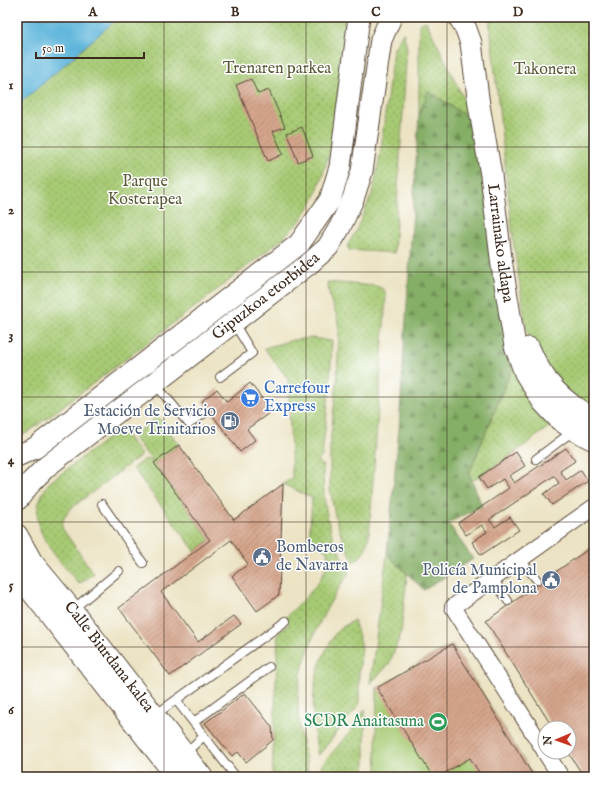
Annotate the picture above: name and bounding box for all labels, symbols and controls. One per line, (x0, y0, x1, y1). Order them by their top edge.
text: A (88, 4, 99, 21)
text: B (231, 4, 240, 21)
text: C (371, 4, 381, 21)
text: D (513, 4, 524, 21)
scale bar (36, 34, 144, 60)
text: 50 m (42, 41, 64, 56)
park label: Trenaren parkea (223, 59, 331, 79)
park label: Takonera (513, 60, 577, 80)
text: 1 (9, 77, 14, 94)
park label: Parque Kosterapea (108, 172, 182, 210)
street label: Larrainako aldapa (482, 183, 518, 304)
text: 2 (8, 202, 14, 219)
street label: Gipuzkoa etorbidea (208, 248, 325, 345)
text: 3 (9, 327, 14, 344)
place label: Carrefour Express (264, 379, 330, 417)
supermarket icon: Carrefour Express (239, 387, 261, 409)
place label: Estación de Servicio Moeve Trinitarios (83, 402, 216, 440)
fuel station icon: Estación de Servicio Moeve Trinitarios (219, 410, 241, 432)
text: 4 (8, 452, 15, 469)
place label: Bomberos de Navarra (276, 538, 348, 576)
public building icon: Bomberos de Navarra (251, 546, 273, 568)
place label: Policía Municipal de Pamplona (422, 561, 538, 599)
public building icon: Policía Municipal de Pamplona (540, 569, 562, 591)
text: 5 (9, 577, 14, 594)
street label: Calle Biurdana kalea (59, 597, 158, 717)
text: 6 (8, 702, 14, 719)
sports icon: SCDR Anaitasuna (427, 711, 449, 733)
place label: SCDR Anaitasuna (304, 712, 424, 732)
north arrow (537, 720, 577, 760)
text: N (541, 735, 555, 746)

